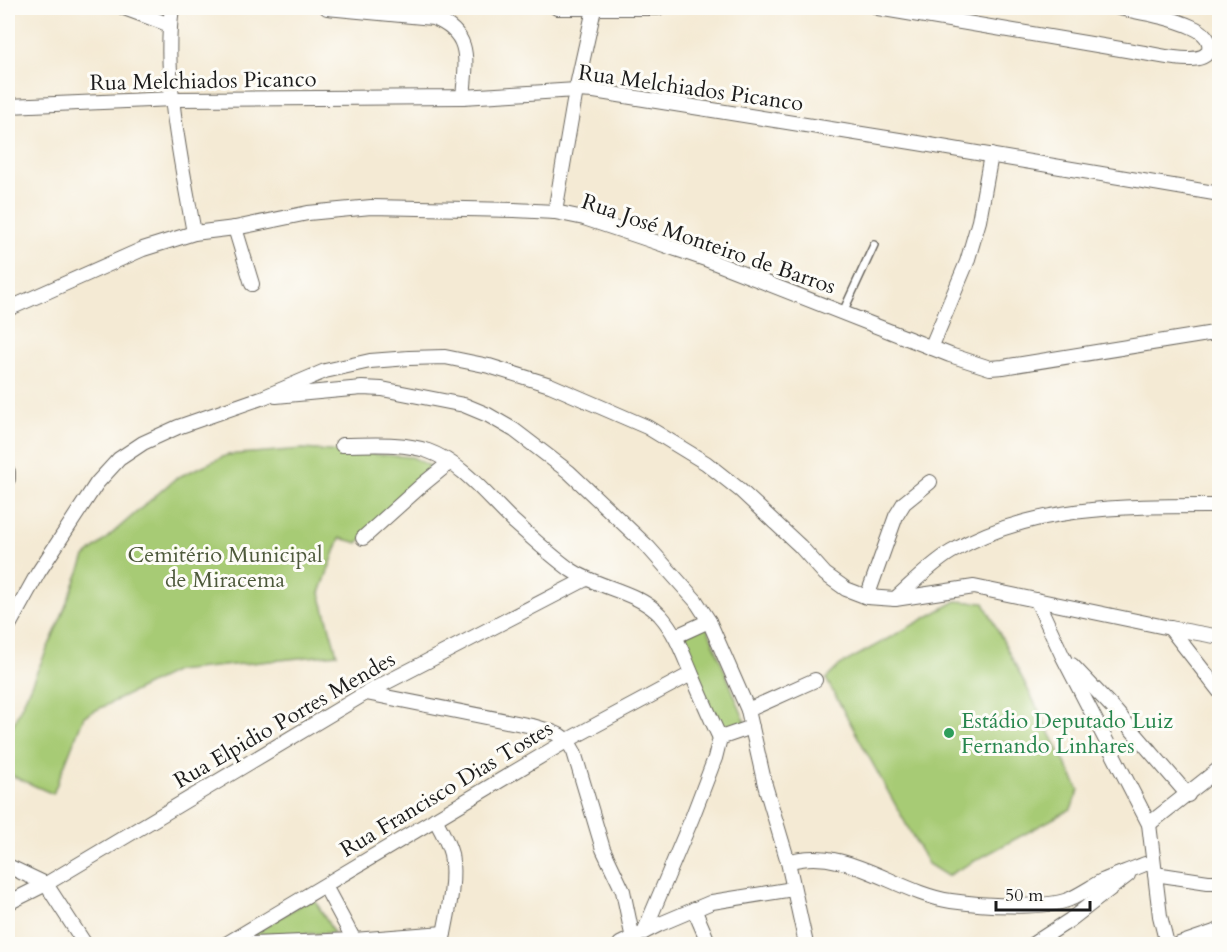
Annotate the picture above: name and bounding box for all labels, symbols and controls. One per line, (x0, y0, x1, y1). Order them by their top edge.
street label: Rua Melchiados Picanco (576, 57, 805, 119)
street label: Rua Melchiados Picanco (89, 64, 317, 98)
street label: Rua José Monteiro de Barros (578, 186, 840, 302)
park label: Cemitério Municipal de Miracema (127, 540, 323, 595)
street label: Rua Elpidio Portes Mendes (168, 644, 401, 796)
place label: Estádio Deputado Luiz Fernando Linhares (961, 706, 1173, 761)
street label: Rua Francisco Dias Tostes (335, 713, 558, 864)
marker: Estádio Deputado Luiz Fernando Linhares (942, 726, 956, 740)
scale bar (996, 874, 1090, 912)
text: 50 m (1005, 883, 1044, 908)

